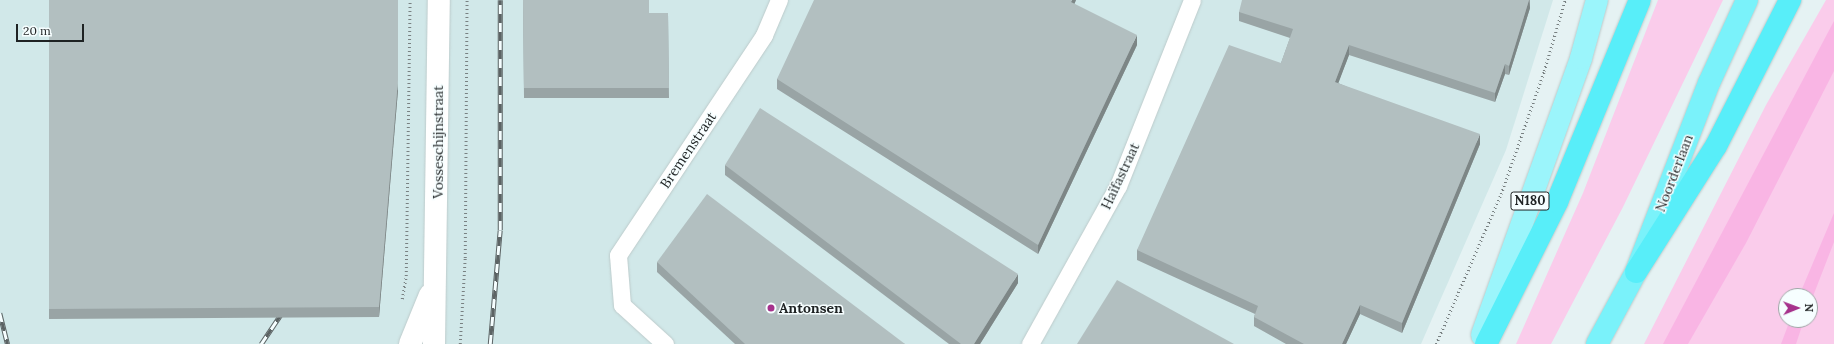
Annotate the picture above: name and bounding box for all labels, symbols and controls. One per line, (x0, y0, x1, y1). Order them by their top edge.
scale bar (18, 16, 86, 42)
text: 20 m (23, 23, 51, 38)
street label: Vosseschijnstraat (430, 85, 446, 199)
street label: Bremenstraat (656, 109, 720, 191)
street label: Noorderlaan (1652, 132, 1696, 214)
street label: Haïfastraat (1097, 140, 1143, 212)
road number: N180 (1510, 190, 1550, 212)
north arrow (1778, 288, 1818, 328)
place label: Antonsen (779, 300, 843, 316)
marker: Antonsen (766, 303, 776, 313)
text: N (1802, 303, 1816, 312)

